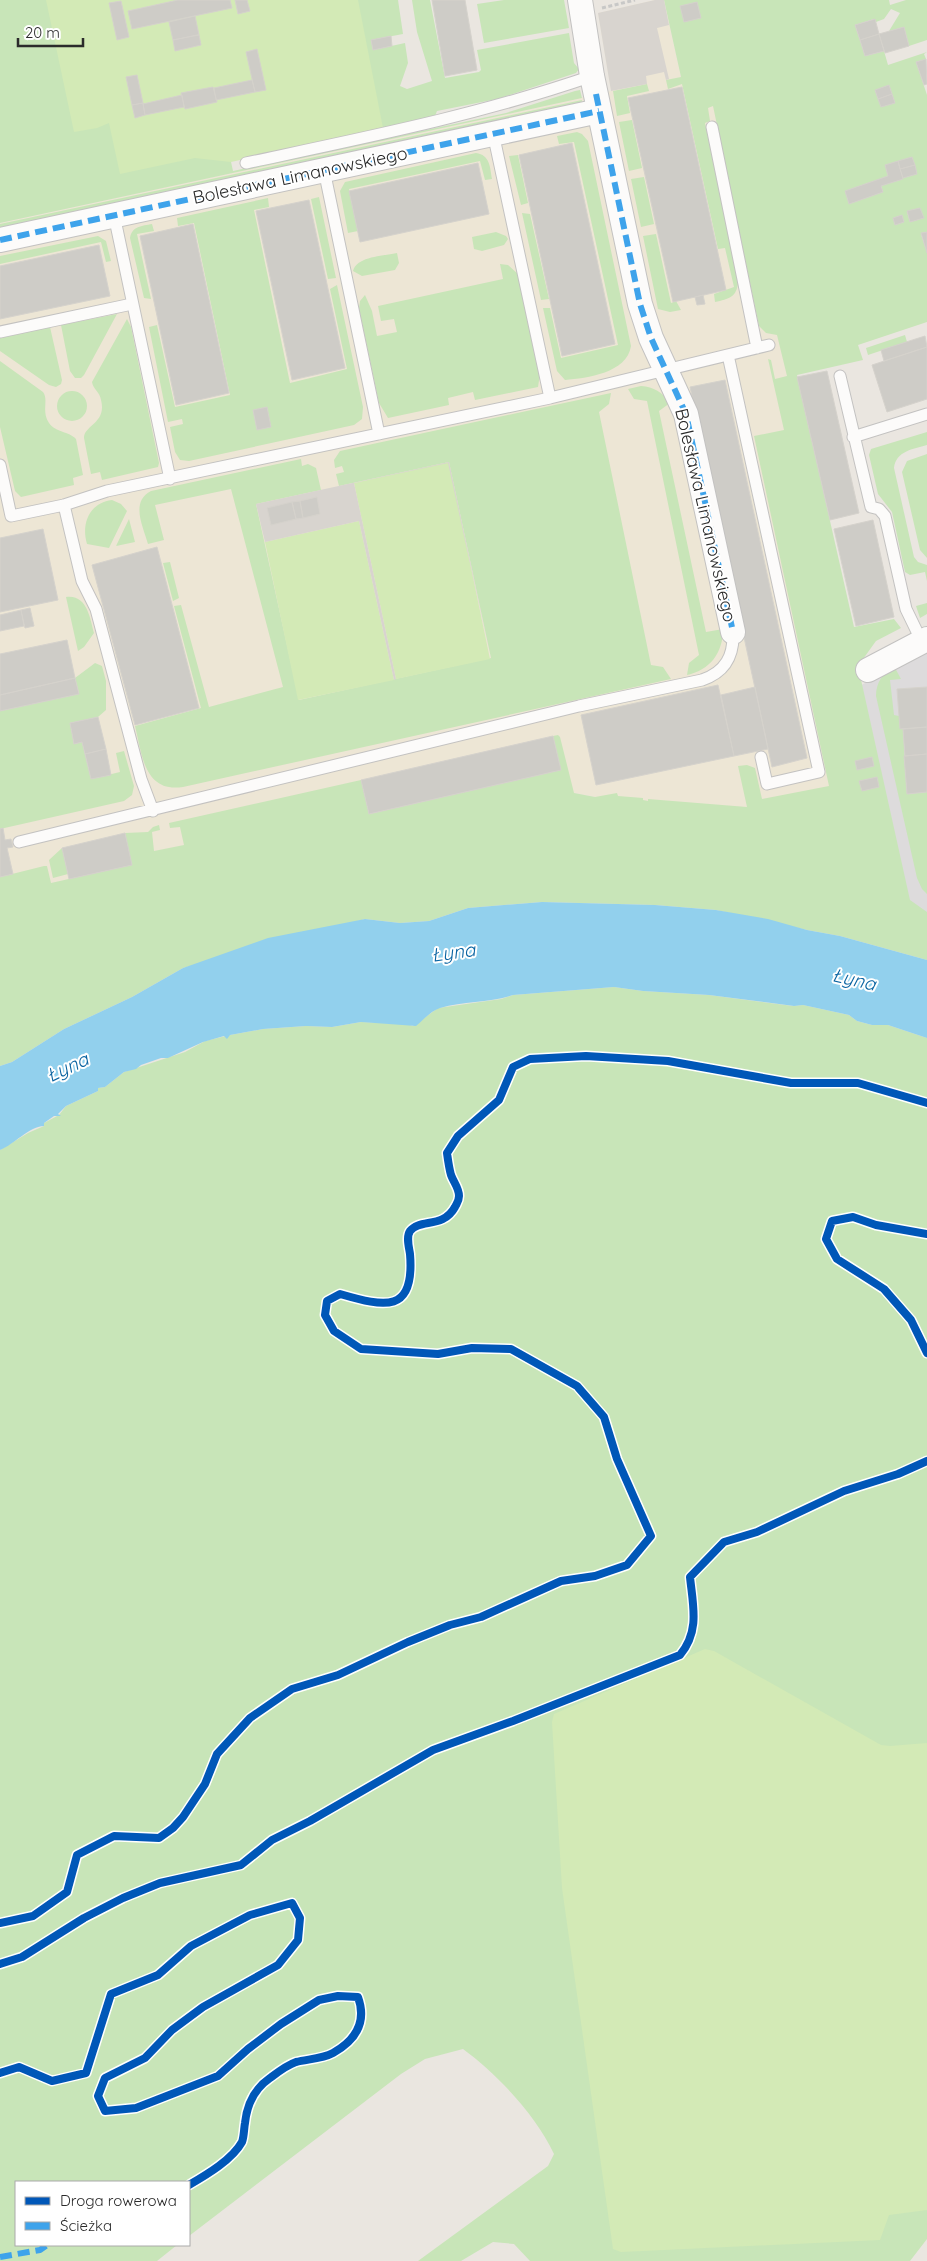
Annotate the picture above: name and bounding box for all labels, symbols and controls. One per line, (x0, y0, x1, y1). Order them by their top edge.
scale bar (18, 15, 82, 47)
text: 20 m (25, 23, 60, 42)
street label: Bolesława Limanowskiego (191, 141, 409, 209)
street label: Bolesława Limanowskiego (670, 406, 742, 624)
water label: Łyna (429, 937, 478, 967)
water label: Łyna (830, 962, 880, 996)
water label: Łyna (42, 1046, 93, 1087)
legend (15, 2181, 190, 2246)
text: Droga rowerowa (60, 2191, 177, 2210)
text: Ścieżka (60, 2216, 112, 2235)

